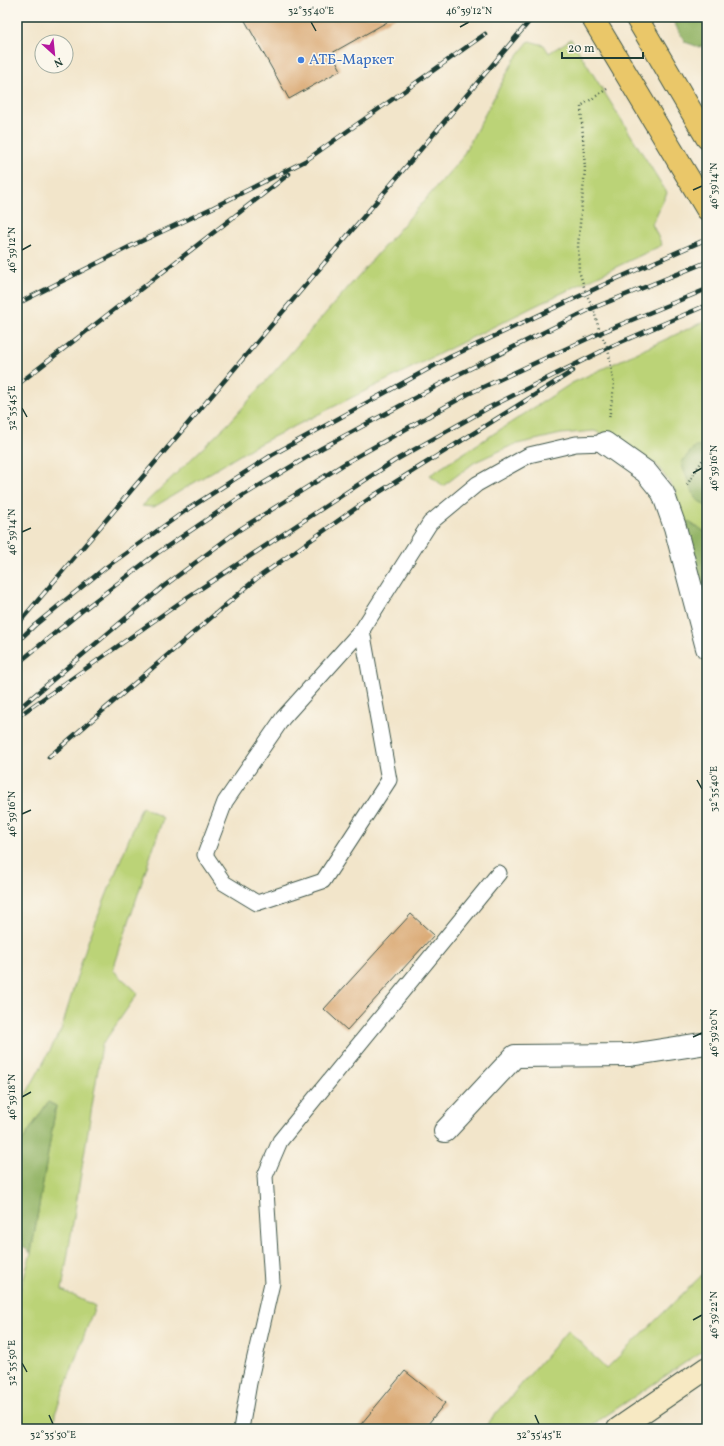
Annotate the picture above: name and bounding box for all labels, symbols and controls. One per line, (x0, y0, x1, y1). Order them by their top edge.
text: 32°35'40"E (288, 4, 334, 18)
text: 46°39'12"N (446, 4, 493, 18)
north arrow (34, 34, 74, 74)
scale bar (562, 34, 643, 60)
text: 20 m (568, 41, 595, 57)
place label: АТБ-Маркет (309, 50, 394, 71)
text: N (51, 53, 65, 70)
marker: АТБ-Маркет (296, 55, 306, 65)
text: 46°39'14"N (707, 162, 721, 209)
text: 46°39'12"N (5, 226, 19, 273)
text: 32°35'45"E (5, 385, 19, 431)
text: 46°39'16"N (707, 444, 721, 491)
text: 46°39'14"N (5, 508, 19, 555)
text: 32°35'40"E (707, 766, 721, 812)
text: 46°39'16"N (5, 790, 19, 837)
text: 46°39'20"N (707, 1008, 721, 1057)
text: 46°39'18"N (5, 1073, 19, 1120)
text: 46°39'22"N (707, 1290, 721, 1339)
text: 32°35'50"E (5, 1340, 19, 1386)
text: 32°35'50"E (30, 1428, 76, 1442)
text: 32°35'45"E (516, 1428, 562, 1442)

